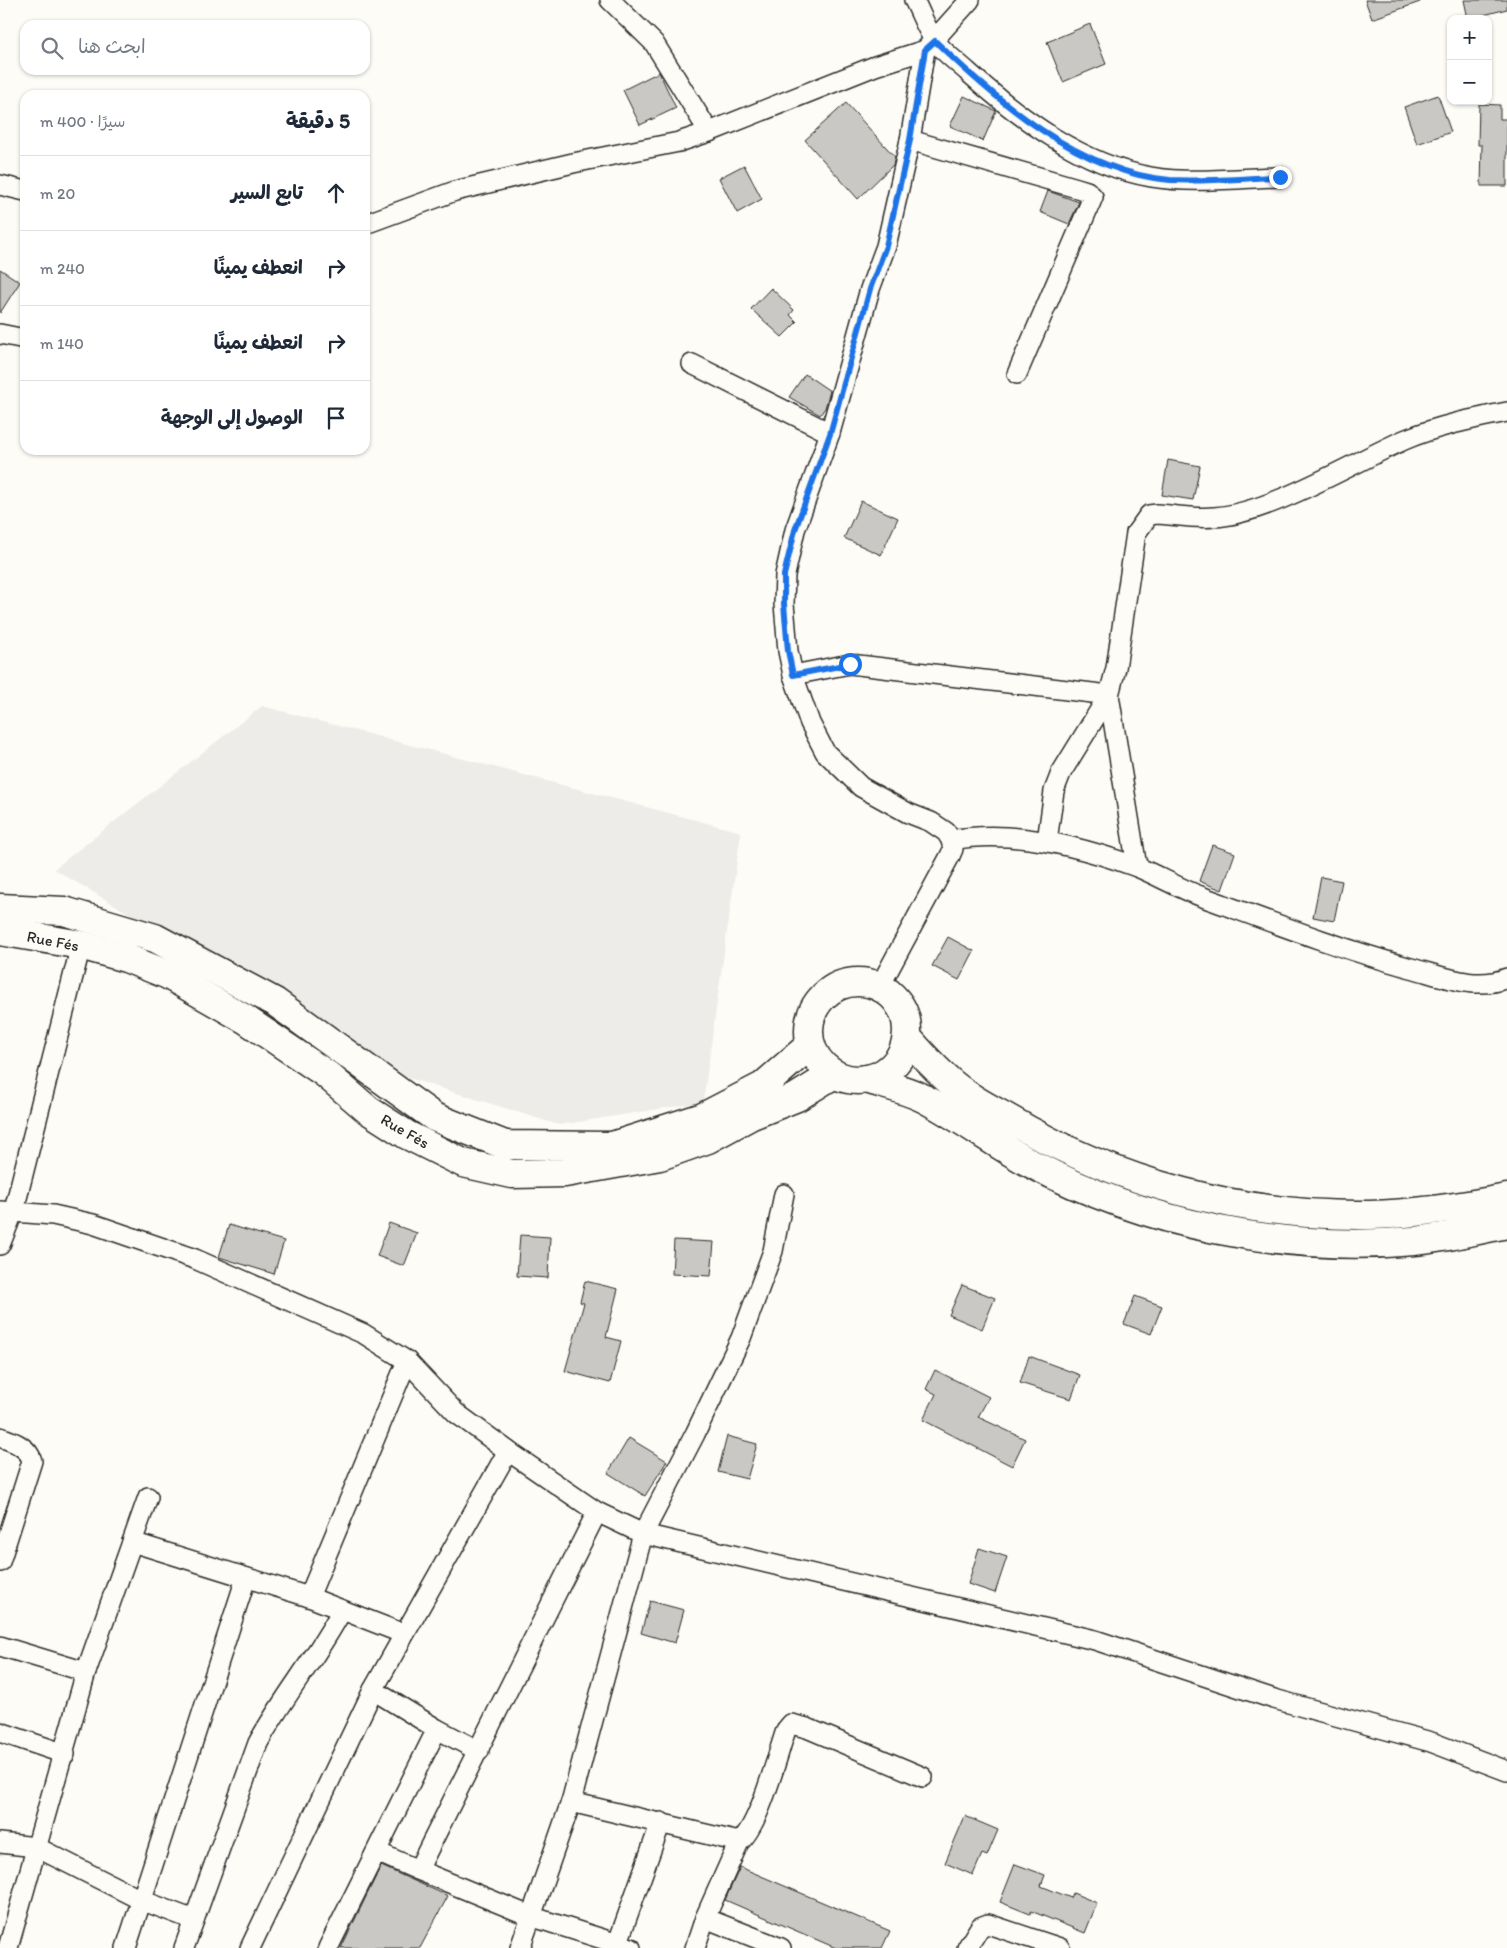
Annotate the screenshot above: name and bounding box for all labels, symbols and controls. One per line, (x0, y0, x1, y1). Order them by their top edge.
map controls (1447, 15, 1492, 105)
button: + (1447, 15, 1492, 60)
search box (20, 20, 370, 75)
icon: search (38, 34, 66, 62)
text: ابحث هنا (78, 35, 146, 58)
button: − (1447, 60, 1492, 105)
text: 5 دقيقة (286, 108, 350, 133)
text: سيرًا · 400 m (40, 112, 125, 131)
route end (1269, 166, 1292, 189)
icon: ahead (322, 179, 350, 207)
text: تابع السير (231, 181, 303, 204)
text: 20 m (40, 184, 75, 203)
icon: right (322, 254, 350, 282)
text: انعطف يمينًا (214, 256, 303, 279)
text: 240 m (40, 259, 85, 278)
icon: right (322, 329, 350, 357)
text: انعطف يمينًا (214, 331, 303, 354)
text: 140 m (40, 334, 84, 353)
icon: arrive (322, 404, 350, 432)
text: الوصول إلى الوجهة (161, 406, 303, 429)
route start (839, 653, 862, 676)
street label: Rue Fés (25, 927, 81, 955)
street label: Rue Fés (377, 1110, 433, 1152)

